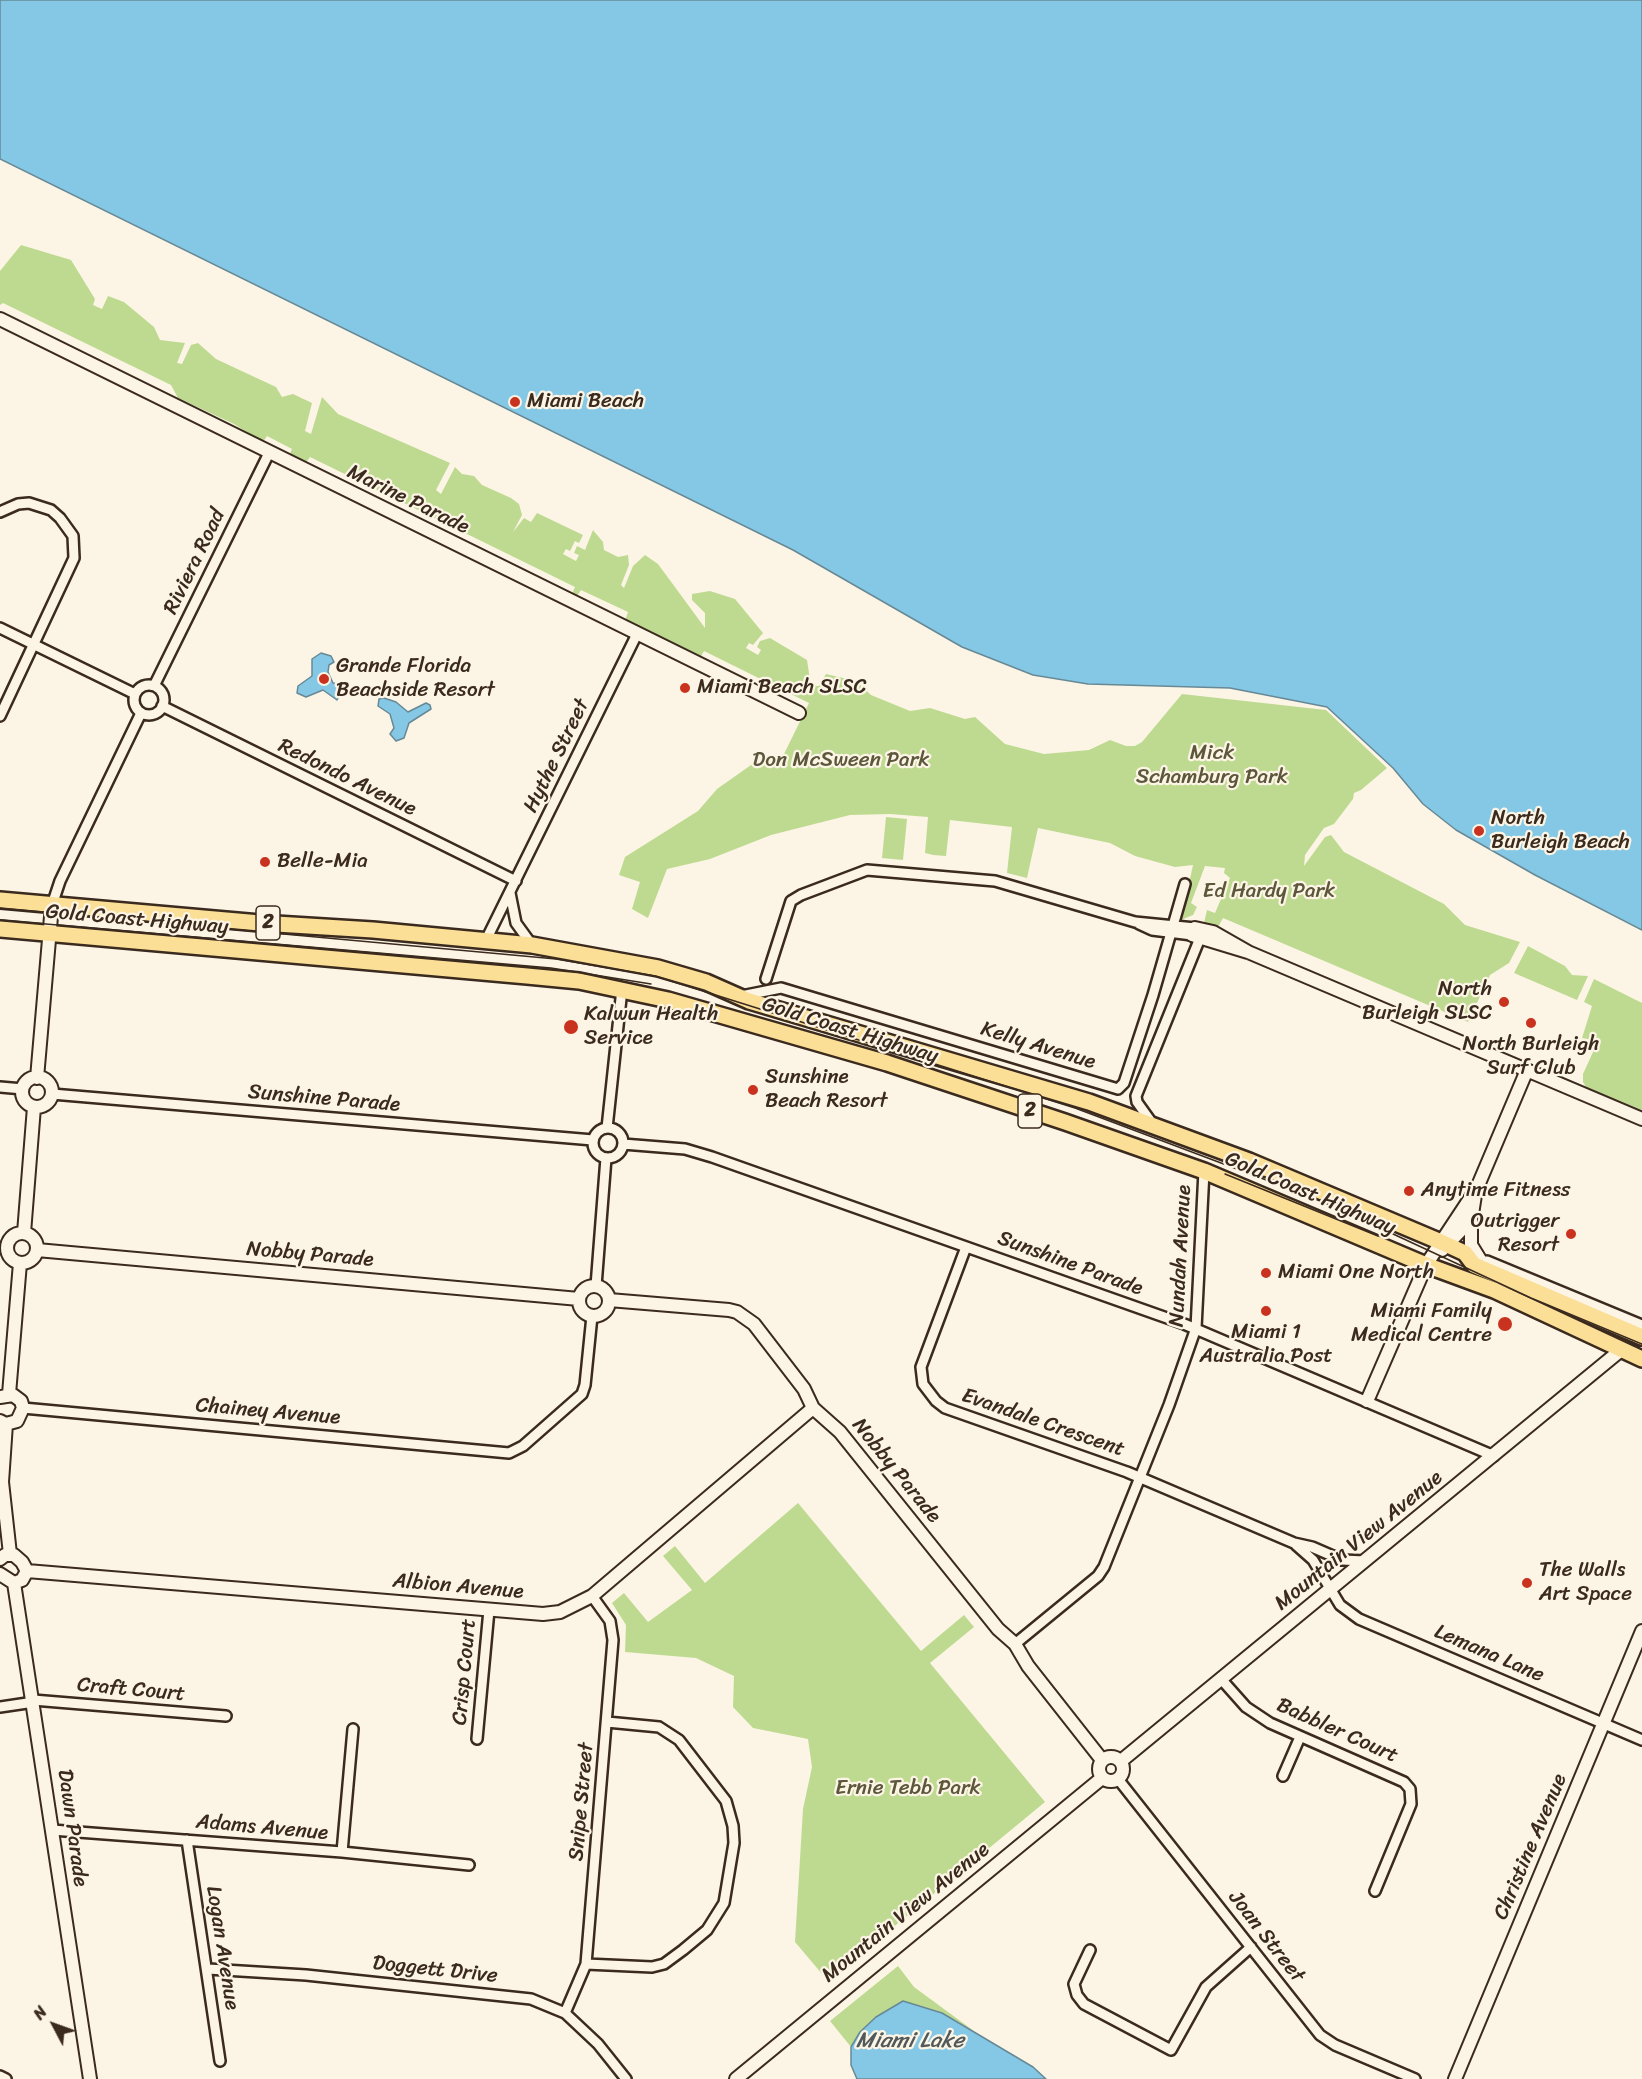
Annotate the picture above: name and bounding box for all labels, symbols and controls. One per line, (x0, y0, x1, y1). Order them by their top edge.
place label: Miami Beach (527, 389, 644, 415)
marker: Miami Beach (508, 395, 522, 409)
street label: Marine Parade (343, 460, 473, 540)
street label: Riviera Road (159, 505, 231, 619)
place label: Grande Florida Beachside Resort (336, 654, 495, 704)
marker: Grande Florida Beachside Resort (317, 672, 331, 686)
place label: Miami Beach SLSC (697, 675, 867, 701)
marker: Miami Beach SLSC (678, 681, 692, 695)
street label: Hythe Street (519, 695, 595, 817)
street label: Redondo Avenue (274, 734, 420, 822)
park label: Mick Schamburg Park (1136, 741, 1288, 791)
park label: Don McSween Park (753, 748, 929, 774)
place label: North Burleigh Beach (1491, 806, 1630, 856)
marker: North Burleigh Beach (1472, 824, 1486, 838)
place label: Belle-Mia (277, 849, 368, 875)
marker: Belle-Mia (258, 855, 272, 869)
park label: Ed Hardy Park (1203, 879, 1335, 905)
street label: Gold Coast Highway (45, 899, 229, 941)
road number: 2 (256, 906, 280, 940)
place label: North Burleigh SLSC (1362, 977, 1492, 1027)
street label: Gold Coast Highway (759, 992, 941, 1070)
marker: North Burleigh SLSC (1497, 995, 1511, 1009)
place label: Kalwun Health Service (584, 1002, 718, 1052)
marker: North Burleigh Surf Club (1524, 1016, 1538, 1030)
street label: Kelly Avenue (978, 1017, 1098, 1075)
marker: Kalwun Health Service (562, 1018, 580, 1036)
place label: North Burleigh Surf Club (1463, 1032, 1599, 1082)
place label: Sunshine Beach Resort (765, 1065, 887, 1115)
street label: Sunshine Parade (247, 1080, 401, 1118)
marker: Sunshine Beach Resort (746, 1083, 760, 1097)
road number: 2 (1018, 1094, 1042, 1128)
street label: Gold Coast Highway (1221, 1147, 1399, 1241)
place label: Anytime Fitness (1421, 1178, 1570, 1204)
street label: Nundah Avenue (1165, 1184, 1197, 1328)
marker: Anytime Fitness (1402, 1184, 1416, 1198)
place label: Outrigger Resort (1471, 1209, 1559, 1259)
street label: Sunshine Parade (994, 1226, 1146, 1302)
marker: Outrigger Resort (1564, 1227, 1578, 1241)
street label: Nobby Parade (245, 1237, 375, 1273)
place label: Miami One North (1278, 1260, 1434, 1286)
marker: Miami One North (1259, 1266, 1273, 1280)
place label: Miami Family Medical Centre (1351, 1299, 1492, 1349)
marker: Miami 1 Australia Post (1259, 1304, 1273, 1318)
marker: Miami Family Medical Centre (1496, 1315, 1514, 1333)
place label: Miami 1 Australia Post (1199, 1320, 1333, 1370)
street label: Evandale Crescent (958, 1383, 1128, 1463)
street label: Chainey Avenue (195, 1393, 341, 1431)
street label: Nobby Parade (846, 1413, 946, 1529)
street label: Mountain View Avenue (1270, 1465, 1448, 1617)
place label: The Walls Art Space (1539, 1558, 1632, 1608)
street label: Albion Avenue (391, 1569, 525, 1605)
marker: The Walls Art Space (1520, 1576, 1534, 1590)
street label: Crisp Court (448, 1618, 482, 1726)
street label: Lemana Lane (1430, 1620, 1548, 1688)
street label: Craft Court (76, 1673, 186, 1707)
street label: Babbler Court (1272, 1693, 1402, 1769)
street label: Snipe Street (564, 1742, 600, 1862)
street label: Dawn Parade (51, 1768, 93, 1888)
street label: Christine Avenue (1489, 1770, 1573, 1924)
park label: Ernie Tebb Park (835, 1776, 981, 1802)
street label: Adams Avenue (195, 1810, 329, 1846)
street label: Mountain View Avenue (817, 1837, 995, 1989)
street label: Logan Avenue (200, 1884, 244, 2012)
street label: Joan Street (1223, 1886, 1309, 1988)
street label: Doggett Drive (371, 1951, 499, 1989)
north arrow (24, 1995, 84, 2055)
text: N (25, 1999, 55, 2027)
water label: Miami Lake (856, 2028, 964, 2054)

